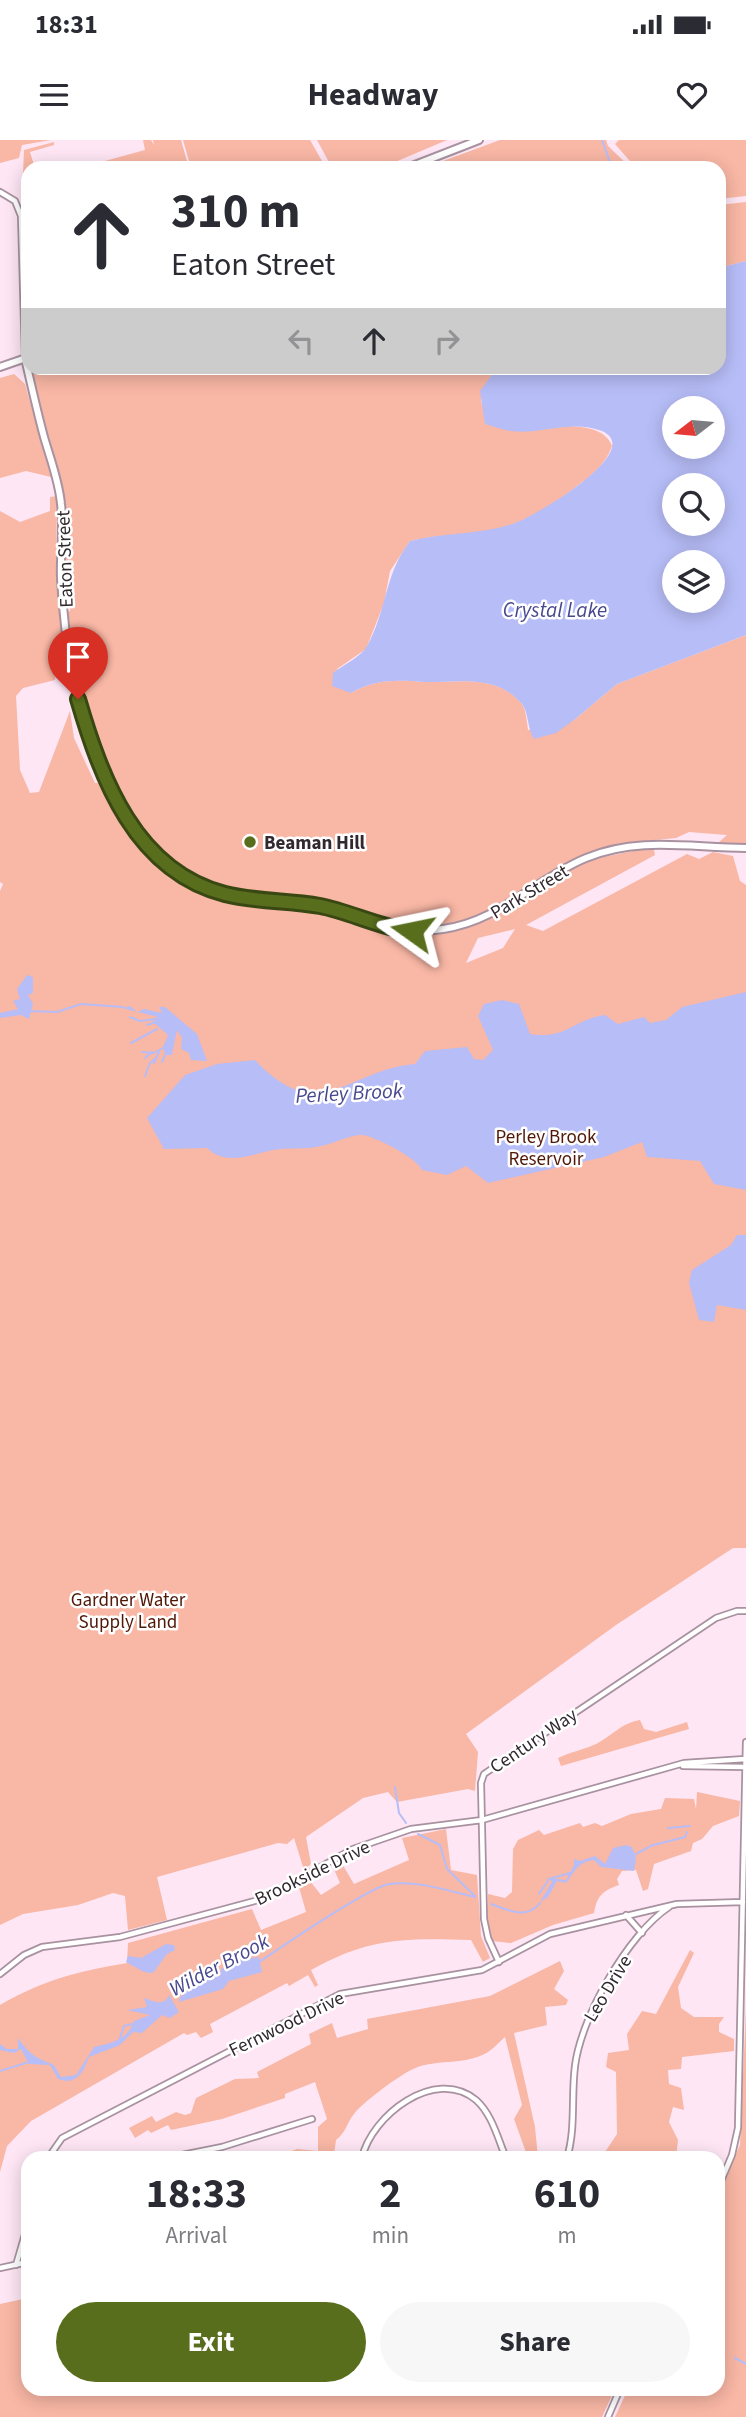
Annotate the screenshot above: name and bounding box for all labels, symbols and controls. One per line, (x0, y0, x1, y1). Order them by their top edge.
text: 18:31 (35, 6, 98, 43)
text: Headway (307, 72, 439, 118)
icon: menu (35, 76, 73, 114)
icon: heart (673, 76, 711, 114)
text: 310 m (171, 177, 300, 247)
icon: ahead (56, 189, 147, 280)
text: Eaton Street (171, 242, 335, 288)
icon: left (282, 322, 320, 360)
icon: ahead (355, 322, 393, 360)
icon: right (428, 322, 466, 360)
north arrow (662, 396, 724, 458)
map controls (662, 396, 725, 613)
button: search (662, 473, 725, 536)
street label: Eaton Street (50, 509, 81, 608)
button: layers (662, 550, 725, 613)
water label: Crystal Lake (503, 595, 607, 625)
pin (48, 627, 108, 699)
icon: arrive (59, 638, 97, 676)
place label: Beaman Hill (264, 830, 366, 857)
marker: Beaman Hill (242, 834, 258, 850)
street label: Park Street (486, 858, 574, 926)
position arrow (375, 894, 449, 968)
water label: Perley Brook (294, 1075, 404, 1111)
park label: Perley Brook Reservoir (496, 1124, 597, 1173)
park label: Gardner Water Supply Land (71, 1587, 186, 1636)
street label: Century Way (485, 1702, 583, 1780)
street label: Brookside Drive (250, 1834, 375, 1913)
water label: Wilder Brook (164, 1926, 275, 2004)
street label: Leo Drive (578, 1950, 639, 2027)
street label: Fernwood Drive (224, 1985, 349, 2064)
text: 18:33 (146, 2164, 247, 2224)
text: 2 (379, 2164, 401, 2224)
text: 610 (534, 2164, 600, 2224)
text: Arrival (165, 2219, 227, 2252)
text: min (372, 2219, 409, 2252)
text: m (557, 2219, 577, 2252)
button: Exit (56, 2302, 366, 2382)
button: Share (380, 2302, 690, 2382)

